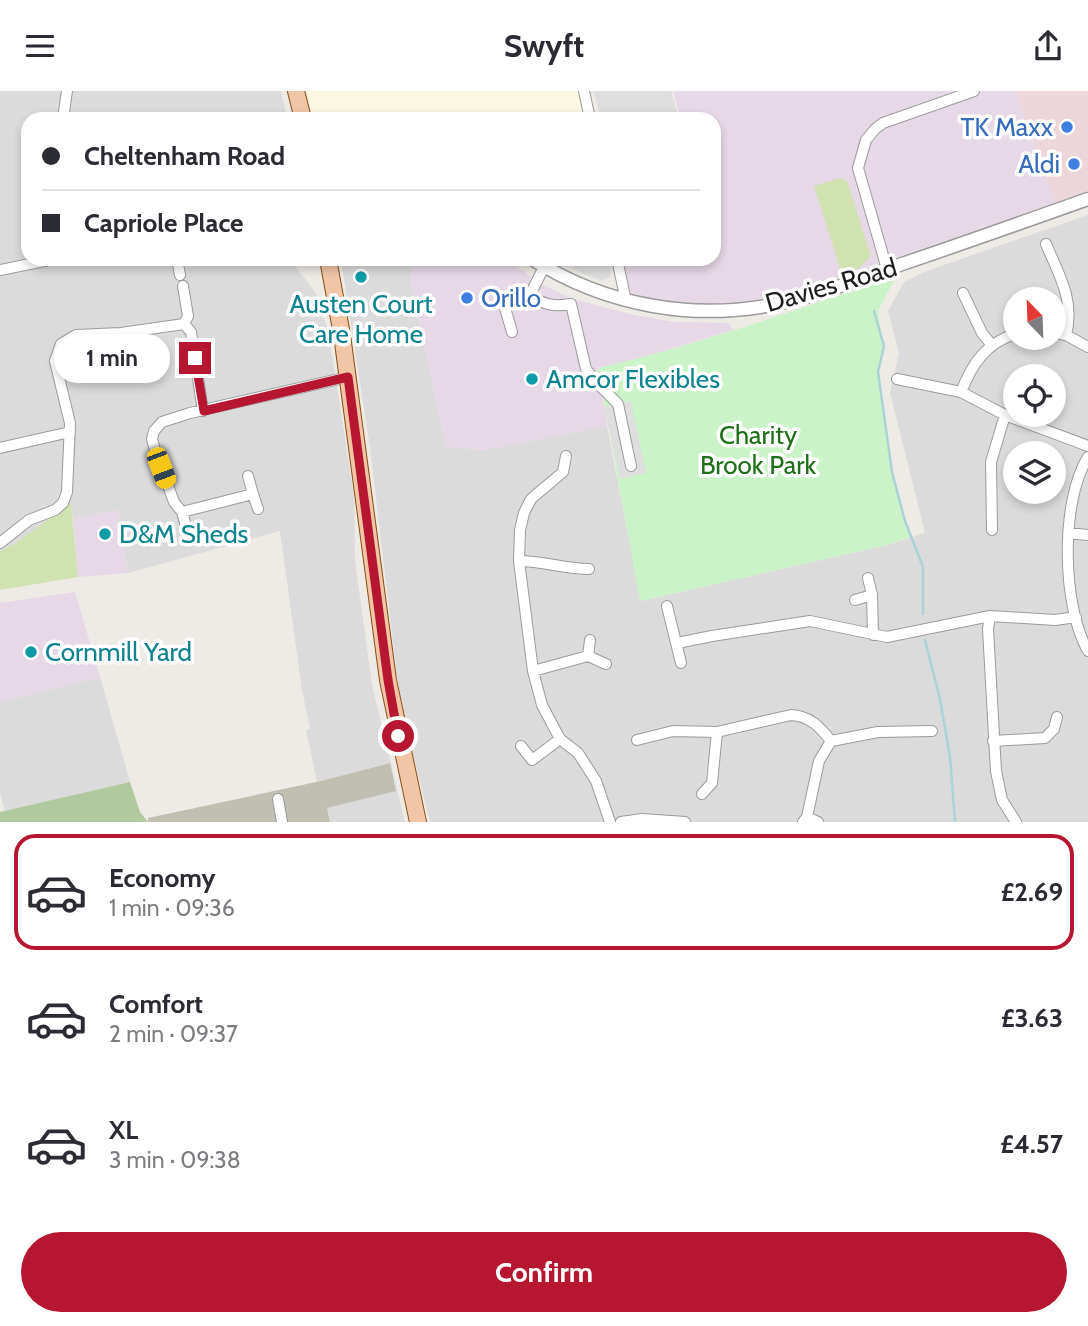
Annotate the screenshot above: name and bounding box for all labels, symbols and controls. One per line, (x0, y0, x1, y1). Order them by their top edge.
text: Swyft (504, 26, 584, 65)
icon: menu (21, 27, 59, 65)
icon: share (1029, 27, 1067, 65)
place label: TK Maxx (960, 111, 1054, 143)
marker: TK Maxx (1059, 119, 1075, 135)
text: Cheltenham Road (84, 140, 285, 172)
place label: Aldi (1018, 148, 1060, 180)
marker: Aldi (1066, 156, 1082, 172)
text: Capriole Place (84, 207, 244, 239)
street label: Davies Road (762, 251, 900, 319)
marker: Austen Court Care Home (353, 269, 369, 285)
place label: Orillo (481, 282, 541, 314)
north arrow (1003, 287, 1066, 350)
map controls (1003, 287, 1066, 504)
place label: Austen Court Care Home (289, 288, 433, 350)
marker: Orillo (459, 290, 475, 306)
callout: 1 min (55, 334, 170, 383)
route end (179, 342, 211, 374)
text: 1 min (86, 344, 138, 372)
place label: Amcor Flexibles (546, 363, 720, 395)
button: locate (1003, 364, 1066, 427)
marker: Amcor Flexibles (524, 371, 540, 387)
park label: Charity Brook Park (700, 419, 816, 481)
button: layers (1003, 441, 1066, 504)
car (144, 445, 179, 491)
place label: D&M Sheds (119, 518, 249, 550)
marker: D&M Sheds (97, 526, 113, 542)
place label: Cornmill Yard (45, 636, 192, 668)
marker: Cornmill Yard (23, 644, 39, 660)
route start (382, 720, 414, 752)
icon: car (25, 861, 88, 924)
text: Economy (109, 862, 215, 894)
text: £2.69 (1001, 876, 1063, 908)
text: 1 min · 09:36 (109, 894, 235, 922)
icon: car (25, 987, 88, 1050)
text: Comfort (109, 988, 203, 1020)
text: £3.63 (1001, 1002, 1063, 1034)
text: 2 min · 09:37 (109, 1020, 238, 1048)
icon: car (25, 1113, 88, 1176)
text: XL (109, 1114, 138, 1146)
text: £4.57 (1000, 1128, 1063, 1160)
text: 3 min · 09:38 (109, 1146, 241, 1174)
button: Confirm (21, 1232, 1067, 1312)

